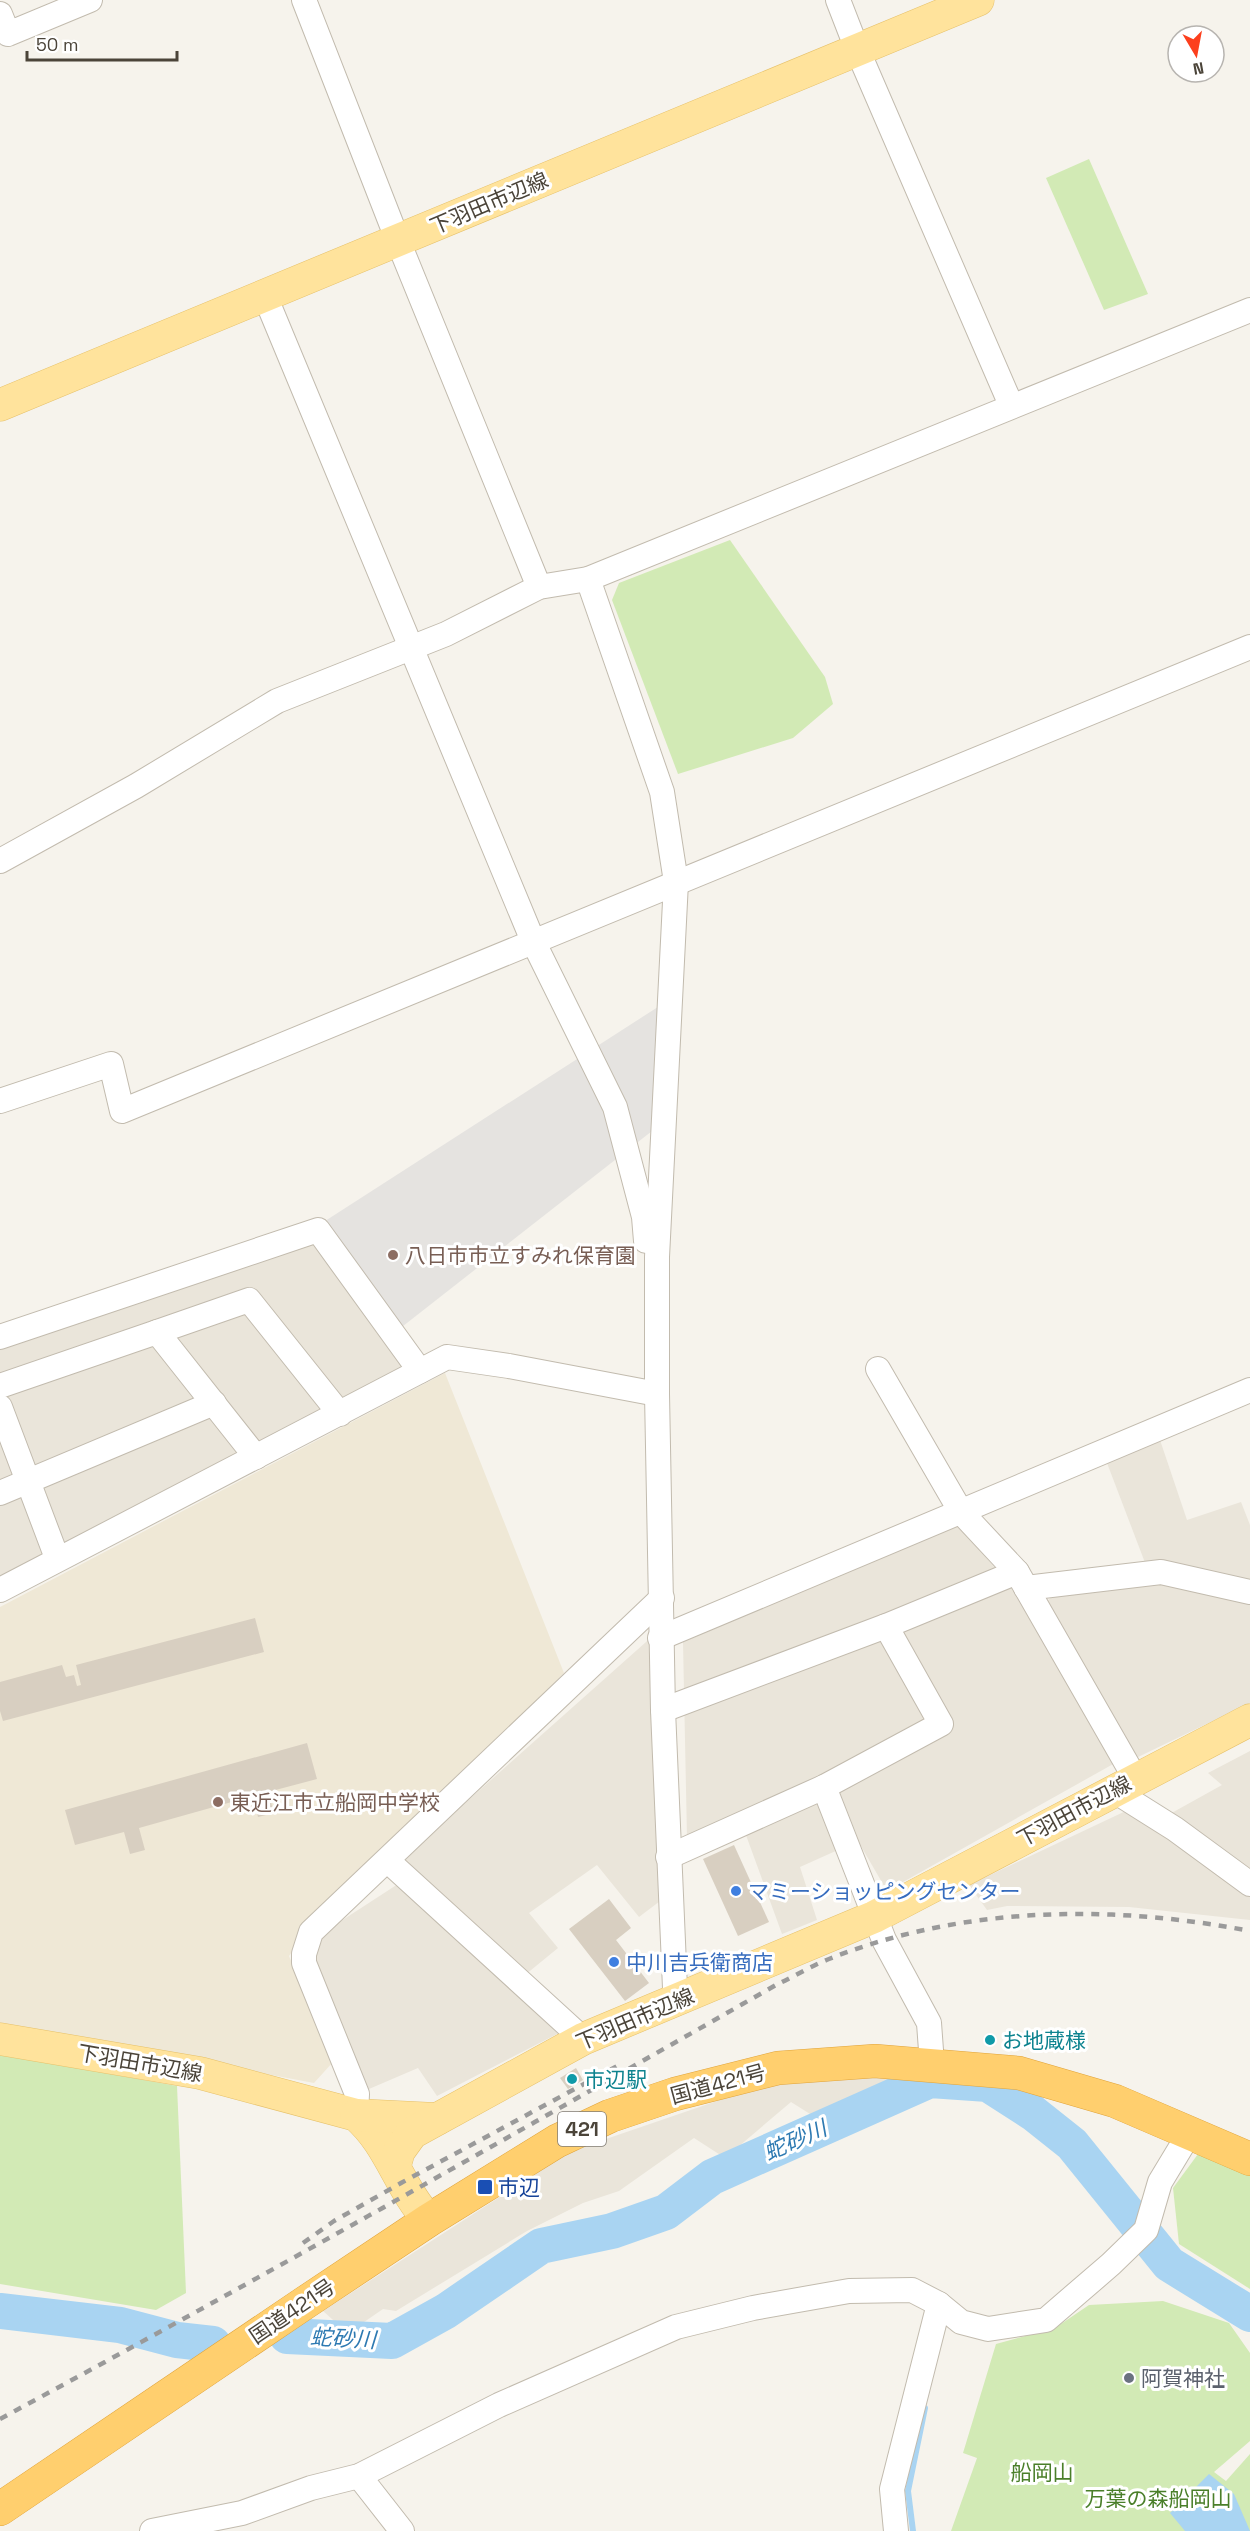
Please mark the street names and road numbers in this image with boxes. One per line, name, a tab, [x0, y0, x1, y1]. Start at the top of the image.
street label: 下羽田市辺線	[426, 166, 552, 240]
street label: 下羽田市辺線	[1012, 1770, 1136, 1852]
street label: 下羽田市辺線	[572, 1982, 698, 2056]
street label: 下羽田市辺線	[76, 2039, 204, 2087]
street label: 国道421号	[667, 2058, 769, 2110]
road number: 421	[558, 2112, 606, 2146]
street label: 国道421号	[244, 2273, 340, 2349]

